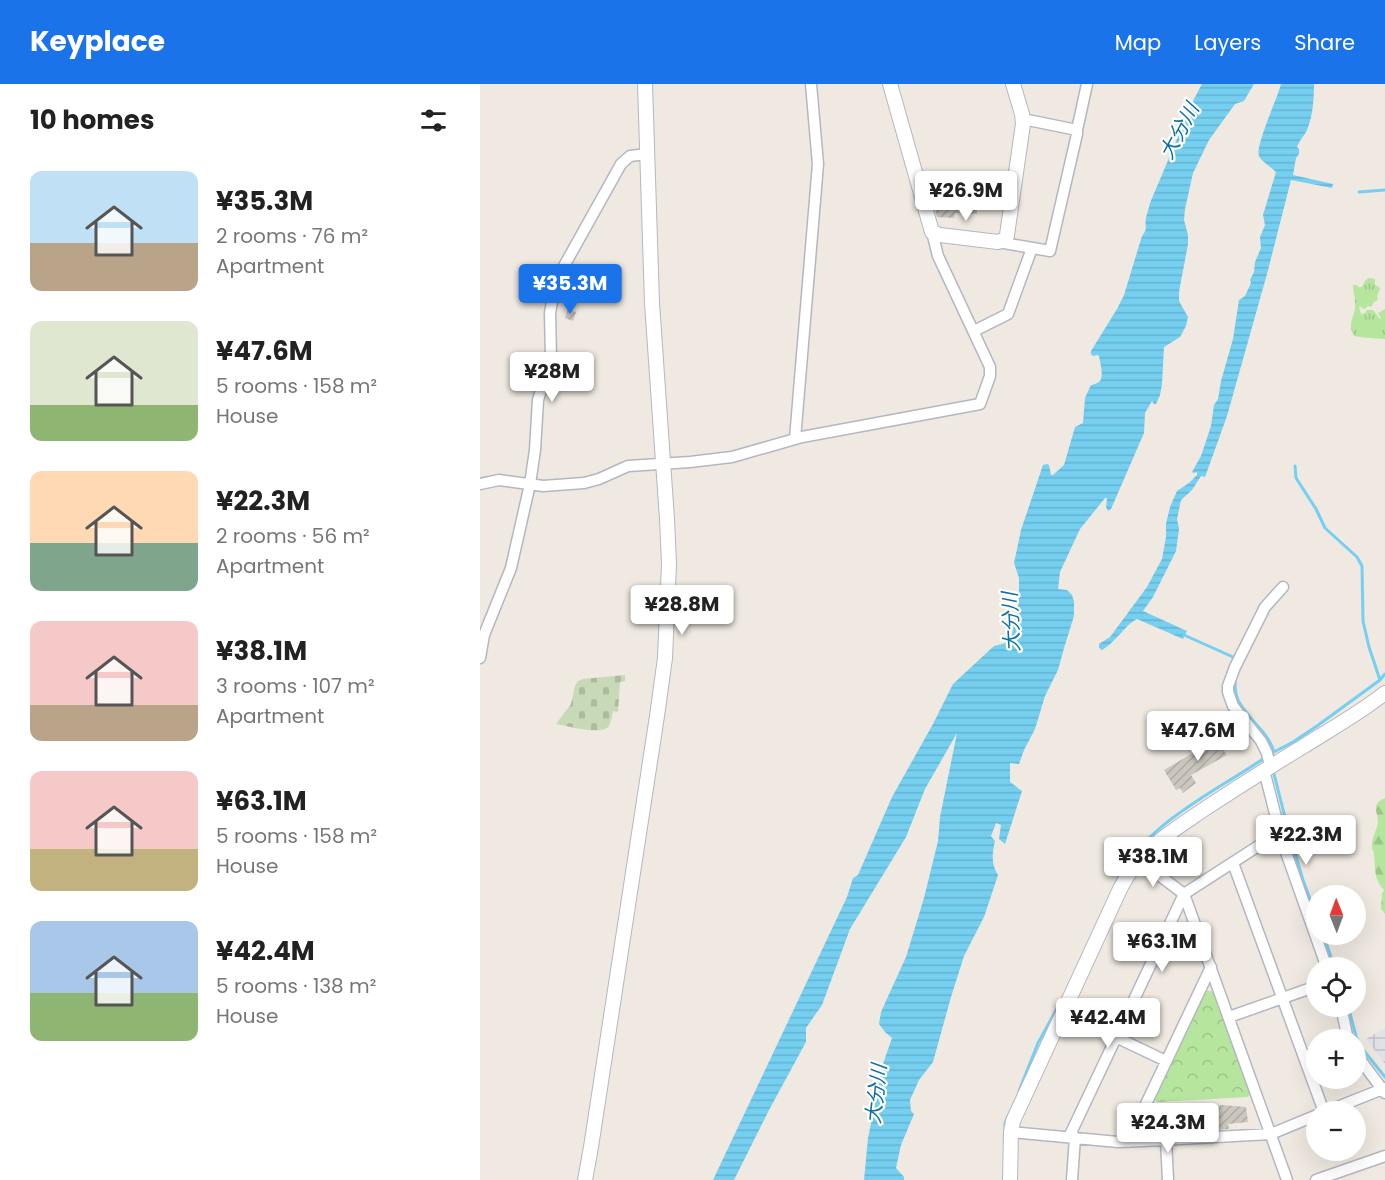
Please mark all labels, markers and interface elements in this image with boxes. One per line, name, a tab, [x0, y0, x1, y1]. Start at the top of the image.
text: Keyplace	[30, 22, 165, 61]
text: Map	[1115, 28, 1161, 57]
text: Layers	[1194, 28, 1261, 57]
text: Share	[1294, 28, 1355, 57]
water label: 大分川	[1153, 96, 1206, 164]
text: 10 homes	[30, 102, 154, 138]
icon: filters	[417, 104, 450, 137]
pin: ¥26.9M	[917, 171, 1015, 222]
text: ¥26.9M	[929, 176, 1003, 204]
text: ¥35.3M	[216, 183, 313, 219]
icon: home	[78, 195, 150, 267]
text: 2 rooms · 76 m²	[216, 222, 368, 250]
text: Apartment	[216, 252, 324, 280]
pin: ¥35.3M	[521, 264, 619, 315]
text: ¥35.3M	[533, 269, 607, 297]
text: ¥47.6M	[216, 333, 313, 369]
icon: home	[78, 345, 150, 417]
pin: ¥28M	[516, 352, 588, 403]
text: ¥28M	[524, 357, 580, 385]
text: 5 rooms · 158 m²	[216, 372, 377, 400]
text: House	[216, 402, 278, 430]
text: ¥22.3M	[216, 483, 310, 519]
icon: home	[78, 495, 150, 567]
text: 2 rooms · 56 m²	[216, 522, 370, 550]
text: Apartment	[216, 552, 324, 580]
pin: ¥28.8M	[633, 585, 731, 636]
water label: 大分川	[995, 589, 1027, 653]
text: ¥28.8M	[645, 590, 719, 618]
text: ¥38.1M	[216, 633, 307, 669]
icon: home	[78, 645, 150, 717]
text: 3 rooms · 107 m²	[216, 672, 375, 700]
text: Apartment	[216, 702, 324, 730]
pin: ¥47.6M	[1149, 711, 1247, 762]
text: ¥47.6M	[1161, 716, 1235, 744]
text: ¥63.1M	[216, 783, 307, 819]
icon: home	[78, 795, 150, 867]
pin: ¥22.3M	[1257, 815, 1355, 866]
text: ¥22.3M	[1270, 820, 1342, 848]
text: 5 rooms · 158 m²	[216, 822, 377, 850]
pin: ¥38.1M	[1104, 837, 1202, 888]
text: ¥38.1M	[1118, 842, 1188, 870]
text: House	[216, 852, 278, 880]
north arrow	[1306, 885, 1366, 945]
map controls	[1306, 885, 1366, 1161]
pin: ¥63.1M	[1113, 922, 1211, 973]
text: ¥63.1M	[1127, 927, 1197, 955]
text: ¥42.4M	[216, 933, 315, 969]
icon: home	[78, 945, 150, 1017]
button: locate	[1306, 957, 1366, 1017]
text: 5 rooms · 138 m²	[216, 972, 376, 1000]
pin: ¥42.4M	[1059, 998, 1157, 1049]
text: House	[216, 1002, 278, 1030]
text: ¥42.4M	[1070, 1003, 1146, 1031]
button: +	[1306, 1029, 1366, 1089]
water label: 大分川	[859, 1061, 893, 1125]
button: −	[1306, 1101, 1366, 1161]
pin: ¥24.3M	[1119, 1103, 1217, 1154]
text: ¥24.3M	[1131, 1108, 1205, 1136]

